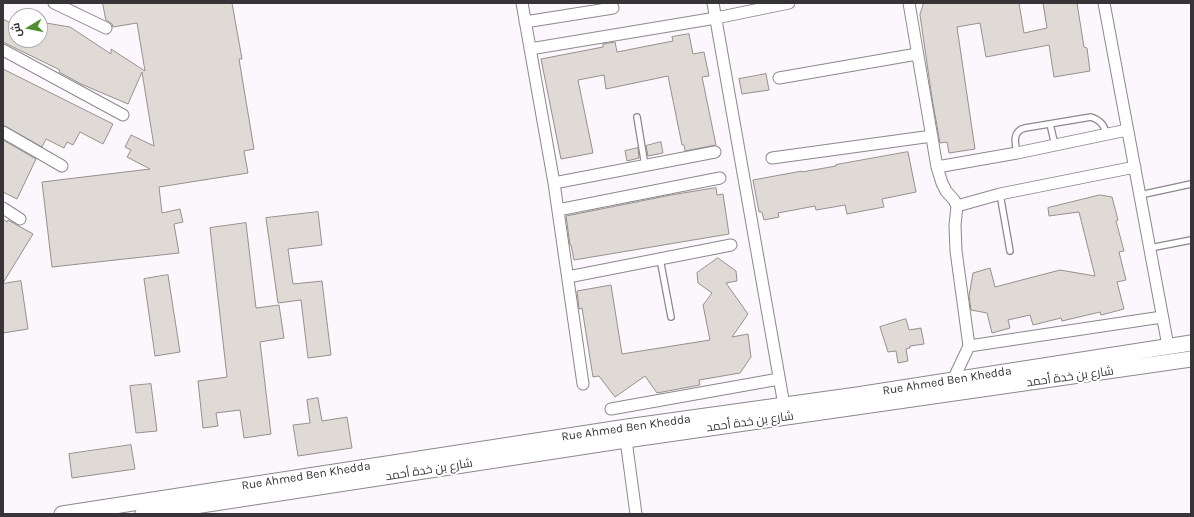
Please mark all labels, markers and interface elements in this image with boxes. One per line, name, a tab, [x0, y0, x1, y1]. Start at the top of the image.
north arrow	[8, 8, 48, 48]
text: ش	[9, 22, 24, 38]
street label: Rue Ahmed Ben Khedda	[882, 364, 1012, 398]
street label: شارع بن خدة أحمد	[1025, 364, 1115, 390]
street label: شارع بن خدة أحمد	[705, 409, 795, 435]
street label: Rue Ahmed Ben Khedda	[560, 412, 692, 444]
street label: شارع بن خدة أحمد	[384, 456, 474, 484]
street label: Rue Ahmed Ben Khedda	[241, 459, 371, 493]

